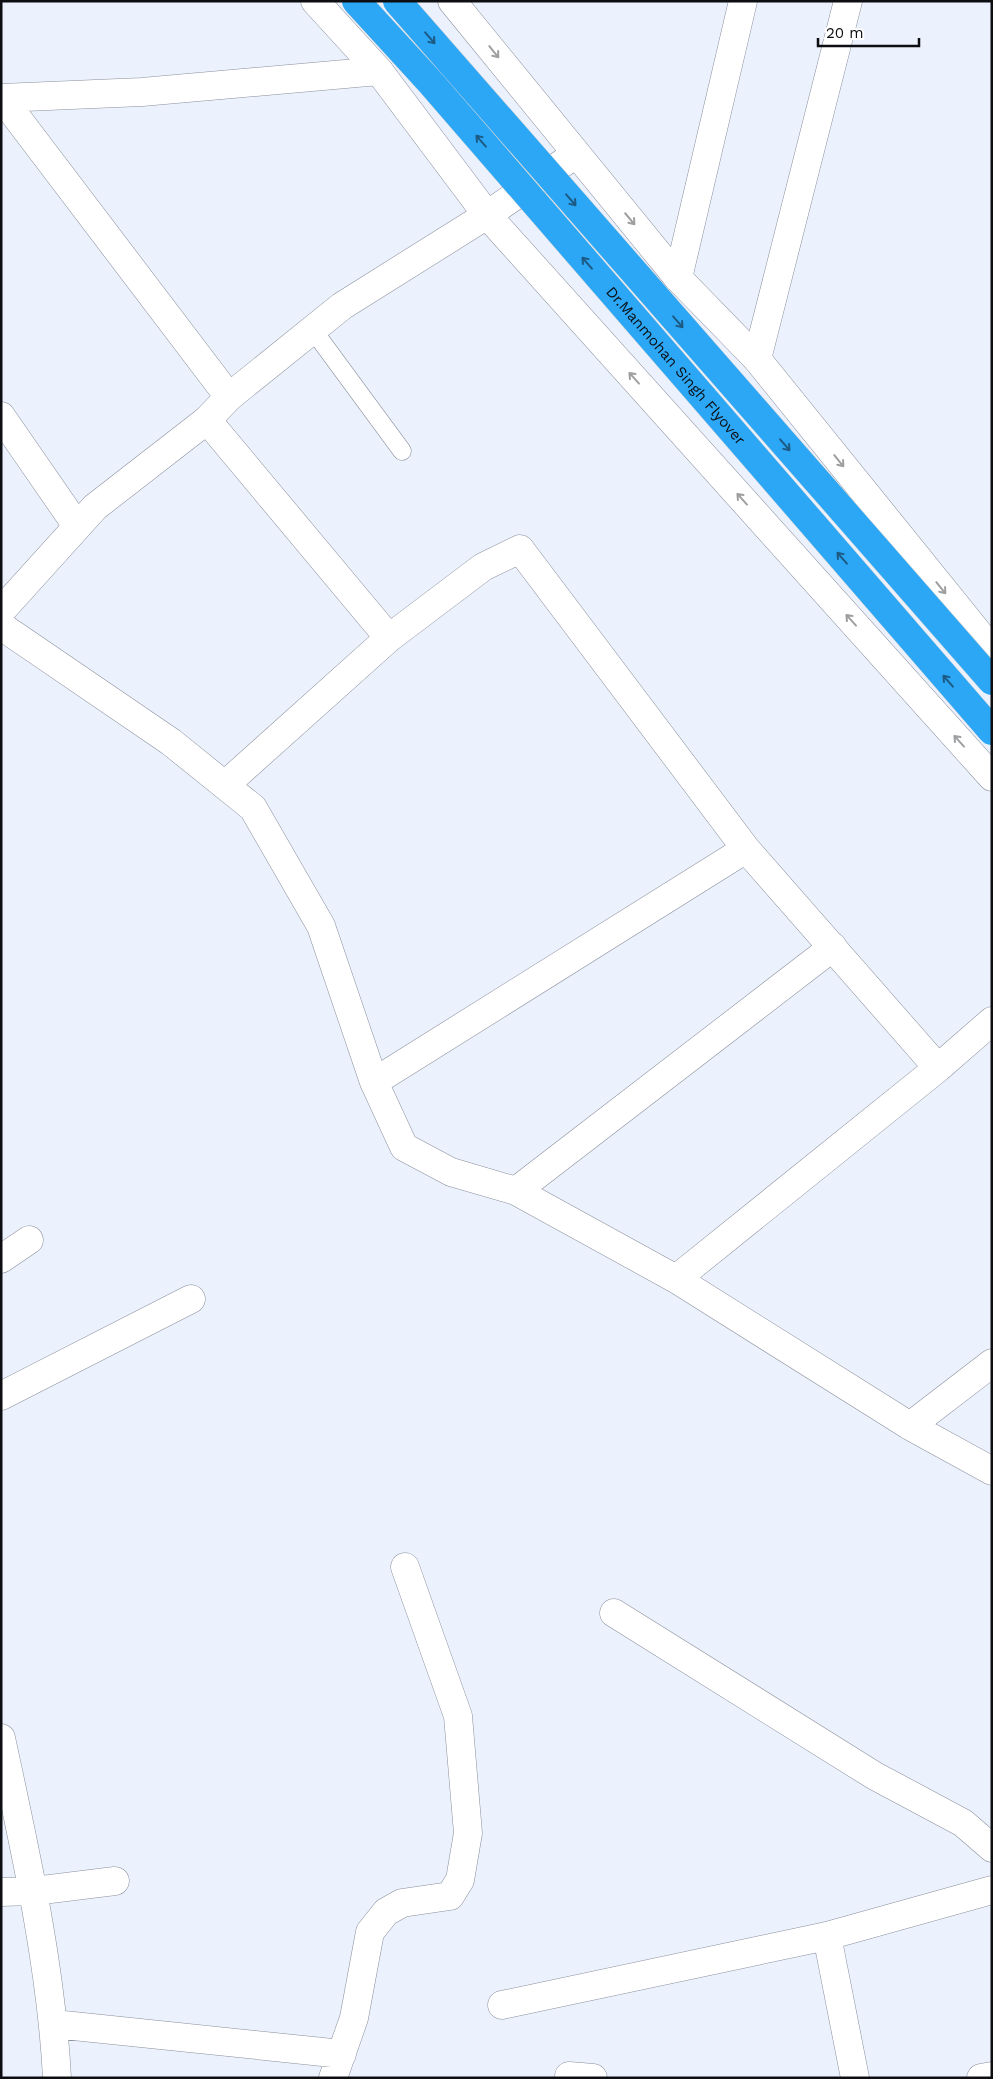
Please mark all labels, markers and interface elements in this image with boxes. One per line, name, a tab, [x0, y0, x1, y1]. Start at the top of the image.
scale bar	[818, 15, 919, 47]
text: 20 m	[826, 24, 864, 42]
one-way arrow	[424, 31, 435, 44]
one-way arrow	[489, 46, 500, 59]
one-way arrow	[475, 134, 486, 147]
one-way arrow	[565, 193, 577, 206]
one-way arrow	[624, 213, 636, 226]
one-way arrow	[581, 257, 593, 270]
street label: Dr.Manmohan Singh Flyover	[602, 283, 749, 449]
one-way arrow	[672, 316, 684, 329]
one-way arrow	[628, 372, 640, 385]
one-way arrow	[779, 438, 791, 451]
one-way arrow	[834, 454, 845, 467]
one-way arrow	[737, 492, 748, 505]
one-way arrow	[836, 552, 848, 565]
one-way arrow	[936, 581, 947, 594]
one-way arrow	[846, 614, 857, 627]
one-way arrow	[943, 675, 954, 688]
one-way arrow	[953, 735, 965, 748]

